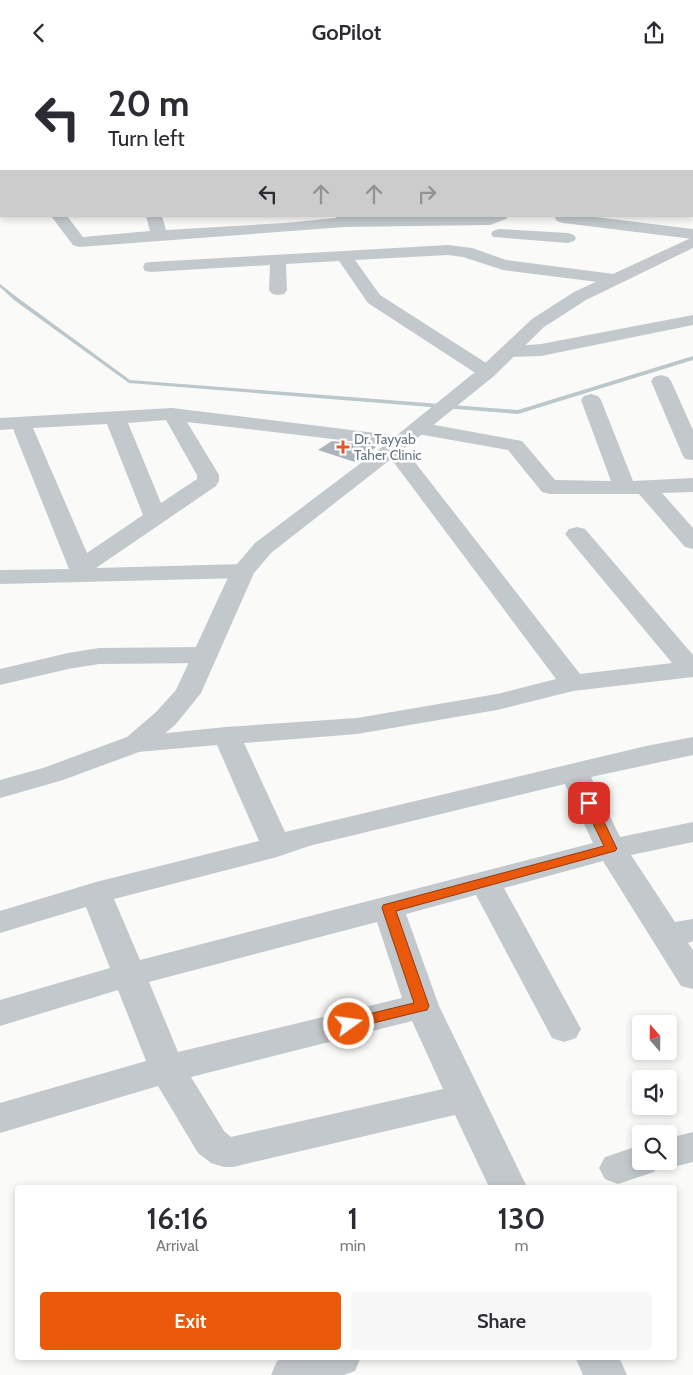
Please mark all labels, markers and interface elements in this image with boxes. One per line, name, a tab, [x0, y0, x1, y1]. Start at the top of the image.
icon: back	[25, 19, 53, 47]
text: GoPilot	[312, 19, 381, 46]
icon: share	[640, 19, 668, 47]
text: 20 m	[108, 82, 190, 125]
icon: left	[25, 85, 90, 150]
text: Turn left	[108, 125, 185, 152]
icon: left	[254, 180, 282, 208]
icon: ahead	[307, 180, 335, 208]
icon: ahead	[360, 180, 388, 208]
icon: right	[413, 180, 441, 208]
place label: Dr. Tayyab Taher Clinic	[354, 430, 422, 464]
marker: Dr. Tayyab Taher Clinic	[336, 440, 350, 454]
pin	[568, 782, 610, 824]
icon: arrive	[575, 789, 603, 817]
position arrow	[322, 997, 374, 1049]
north arrow	[632, 1015, 678, 1060]
map controls	[632, 1015, 677, 1170]
button: sound	[632, 1070, 677, 1115]
button: search	[632, 1125, 677, 1170]
text: 16:16	[147, 1200, 208, 1237]
text: 1	[348, 1200, 358, 1237]
text: 130	[498, 1200, 545, 1237]
text: Arrival	[156, 1236, 199, 1255]
text: min	[340, 1236, 366, 1255]
text: m	[514, 1236, 529, 1255]
button: Exit	[40, 1292, 341, 1350]
button: Share	[351, 1292, 652, 1350]

